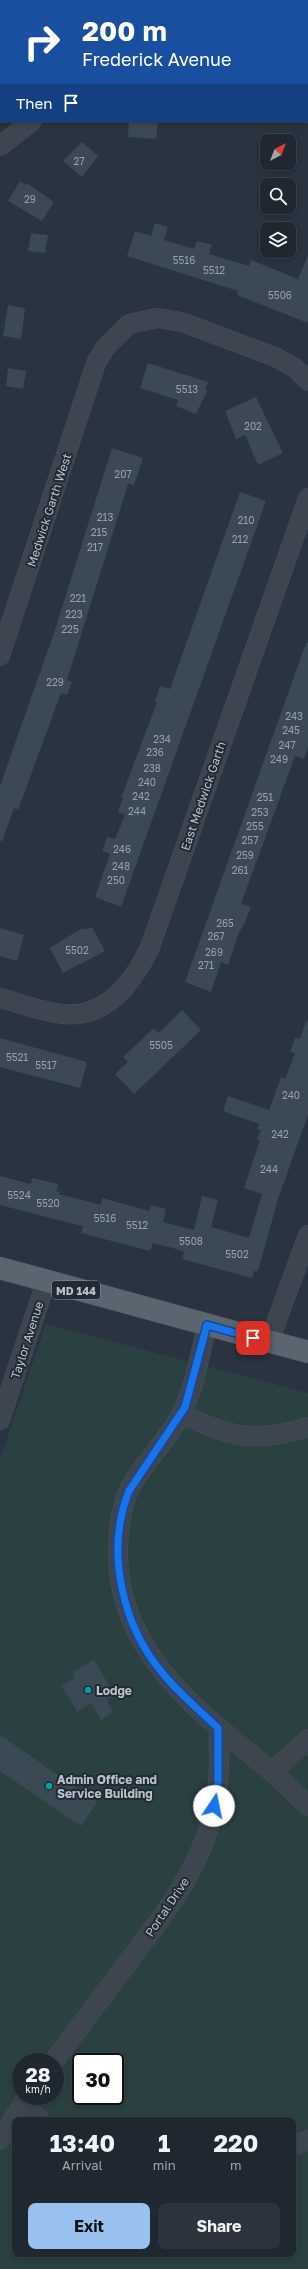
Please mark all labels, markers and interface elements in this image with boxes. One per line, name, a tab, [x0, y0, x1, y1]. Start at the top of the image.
text: 200 m	[82, 14, 167, 47]
icon: right	[16, 16, 68, 68]
text: Frederick Avenue	[82, 48, 231, 70]
icon: arrive	[60, 92, 82, 114]
text: Then	[16, 94, 52, 112]
north arrow	[260, 134, 296, 170]
map controls	[260, 134, 296, 258]
house number: 27	[73, 155, 85, 167]
button: search	[260, 178, 296, 214]
house number: 29	[24, 193, 36, 205]
button: layers	[260, 222, 296, 258]
house number: 5516	[173, 254, 195, 266]
house number: 5512	[203, 264, 225, 276]
house number: 5506	[268, 289, 292, 301]
house number: 5513	[176, 383, 198, 395]
house number: 202	[244, 420, 262, 432]
street label: Medwick Garth West	[24, 451, 74, 569]
house number: 207	[114, 468, 132, 480]
house number: 213	[97, 511, 113, 523]
house number: 210	[238, 514, 254, 526]
house number: 215	[91, 526, 107, 538]
house number: 212	[232, 533, 248, 545]
house number: 217	[87, 541, 103, 553]
house number: 221	[70, 592, 86, 604]
house number: 223	[65, 608, 83, 620]
house number: 225	[61, 623, 79, 635]
house number: 229	[46, 676, 64, 688]
house number: 243	[285, 710, 303, 722]
house number: 245	[282, 724, 300, 736]
house number: 234	[153, 733, 171, 745]
street label: East Medwick Garth	[177, 739, 229, 853]
house number: 247	[278, 739, 296, 751]
house number: 236	[146, 746, 164, 758]
house number: 249	[270, 753, 288, 765]
house number: 238	[143, 762, 161, 774]
house number: 240	[138, 776, 156, 788]
house number: 242	[132, 790, 150, 802]
house number: 251	[257, 791, 273, 803]
house number: 244	[128, 805, 146, 817]
house number: 253	[251, 806, 269, 818]
house number: 255	[246, 820, 264, 832]
house number: 257	[242, 834, 258, 846]
house number: 246	[113, 843, 131, 855]
house number: 259	[236, 849, 254, 861]
house number: 248	[112, 860, 130, 872]
house number: 261	[232, 864, 248, 876]
house number: 250	[107, 874, 125, 886]
house number: 265	[216, 917, 234, 929]
house number: 267	[207, 930, 225, 942]
house number: 5502	[65, 944, 89, 956]
house number: 269	[205, 946, 223, 958]
house number: 271	[198, 959, 214, 971]
house number: 5505	[149, 1039, 173, 1051]
house number: 5521	[6, 1051, 28, 1063]
house number: 5517	[35, 1059, 57, 1071]
house number: 240	[282, 1089, 300, 1101]
house number: 242	[271, 1128, 289, 1140]
house number: 244	[260, 1163, 278, 1175]
house number: 5524	[7, 1189, 31, 1201]
house number: 5520	[36, 1197, 60, 1209]
house number: 5516	[94, 1212, 116, 1224]
house number: 5512	[126, 1219, 148, 1231]
house number: 5508	[179, 1235, 203, 1247]
house number: 5502	[225, 1248, 249, 1260]
road number: MD 144	[52, 1281, 100, 1299]
street label: Taylor Avenue	[7, 1299, 47, 1381]
pin	[236, 1321, 270, 1355]
icon: arrive	[242, 1327, 264, 1349]
place label: Lodge	[96, 1683, 132, 1698]
marker: Lodge	[83, 1685, 93, 1695]
place label: Admin Office and Service Building	[57, 1772, 157, 1801]
marker: Admin Office and Service Building	[44, 1781, 54, 1791]
position arrow	[193, 1785, 235, 1827]
street label: Portal Drive	[142, 1875, 192, 1939]
speed limit sign: 30	[72, 2053, 124, 2105]
text: 28	[25, 2062, 50, 2086]
text: km/h	[25, 2083, 51, 2095]
text: 13:40	[50, 2128, 115, 2157]
text: 1	[158, 2128, 170, 2157]
text: 220	[213, 2128, 258, 2157]
text: Arrival	[62, 2157, 103, 2173]
text: min	[153, 2157, 176, 2173]
text: m	[230, 2157, 242, 2173]
button: Exit	[28, 2203, 150, 2249]
button: Share	[158, 2203, 280, 2249]

